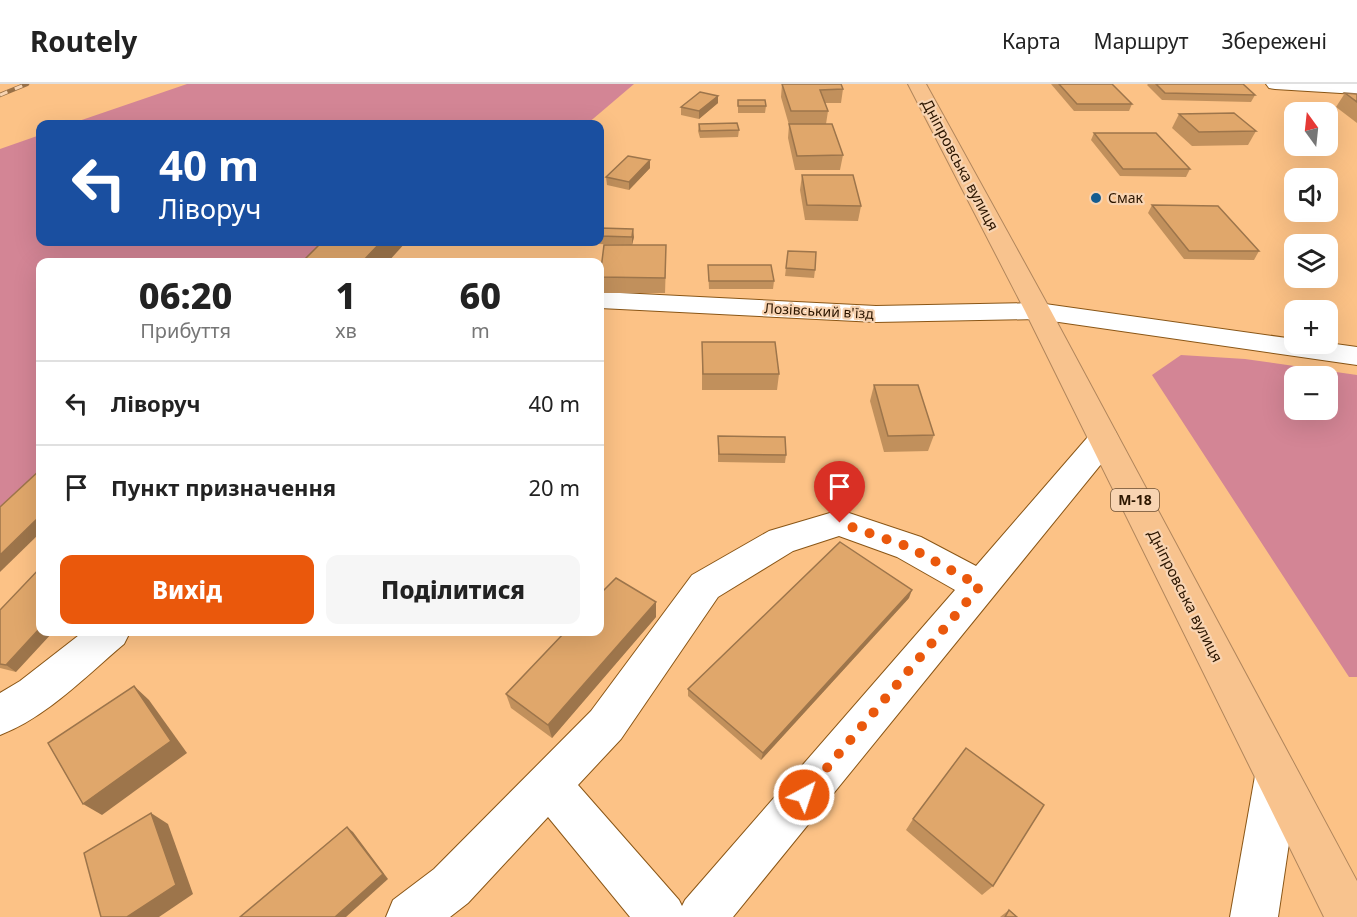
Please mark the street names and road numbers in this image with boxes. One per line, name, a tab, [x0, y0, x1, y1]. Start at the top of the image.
street label: Дніпровська вулиця	[918, 95, 1004, 234]
street label: Лозівський в'їзд	[764, 298, 875, 323]
road number: М-18	[1111, 489, 1159, 511]
street label: Дніпровська вулиця	[1144, 526, 1228, 665]

